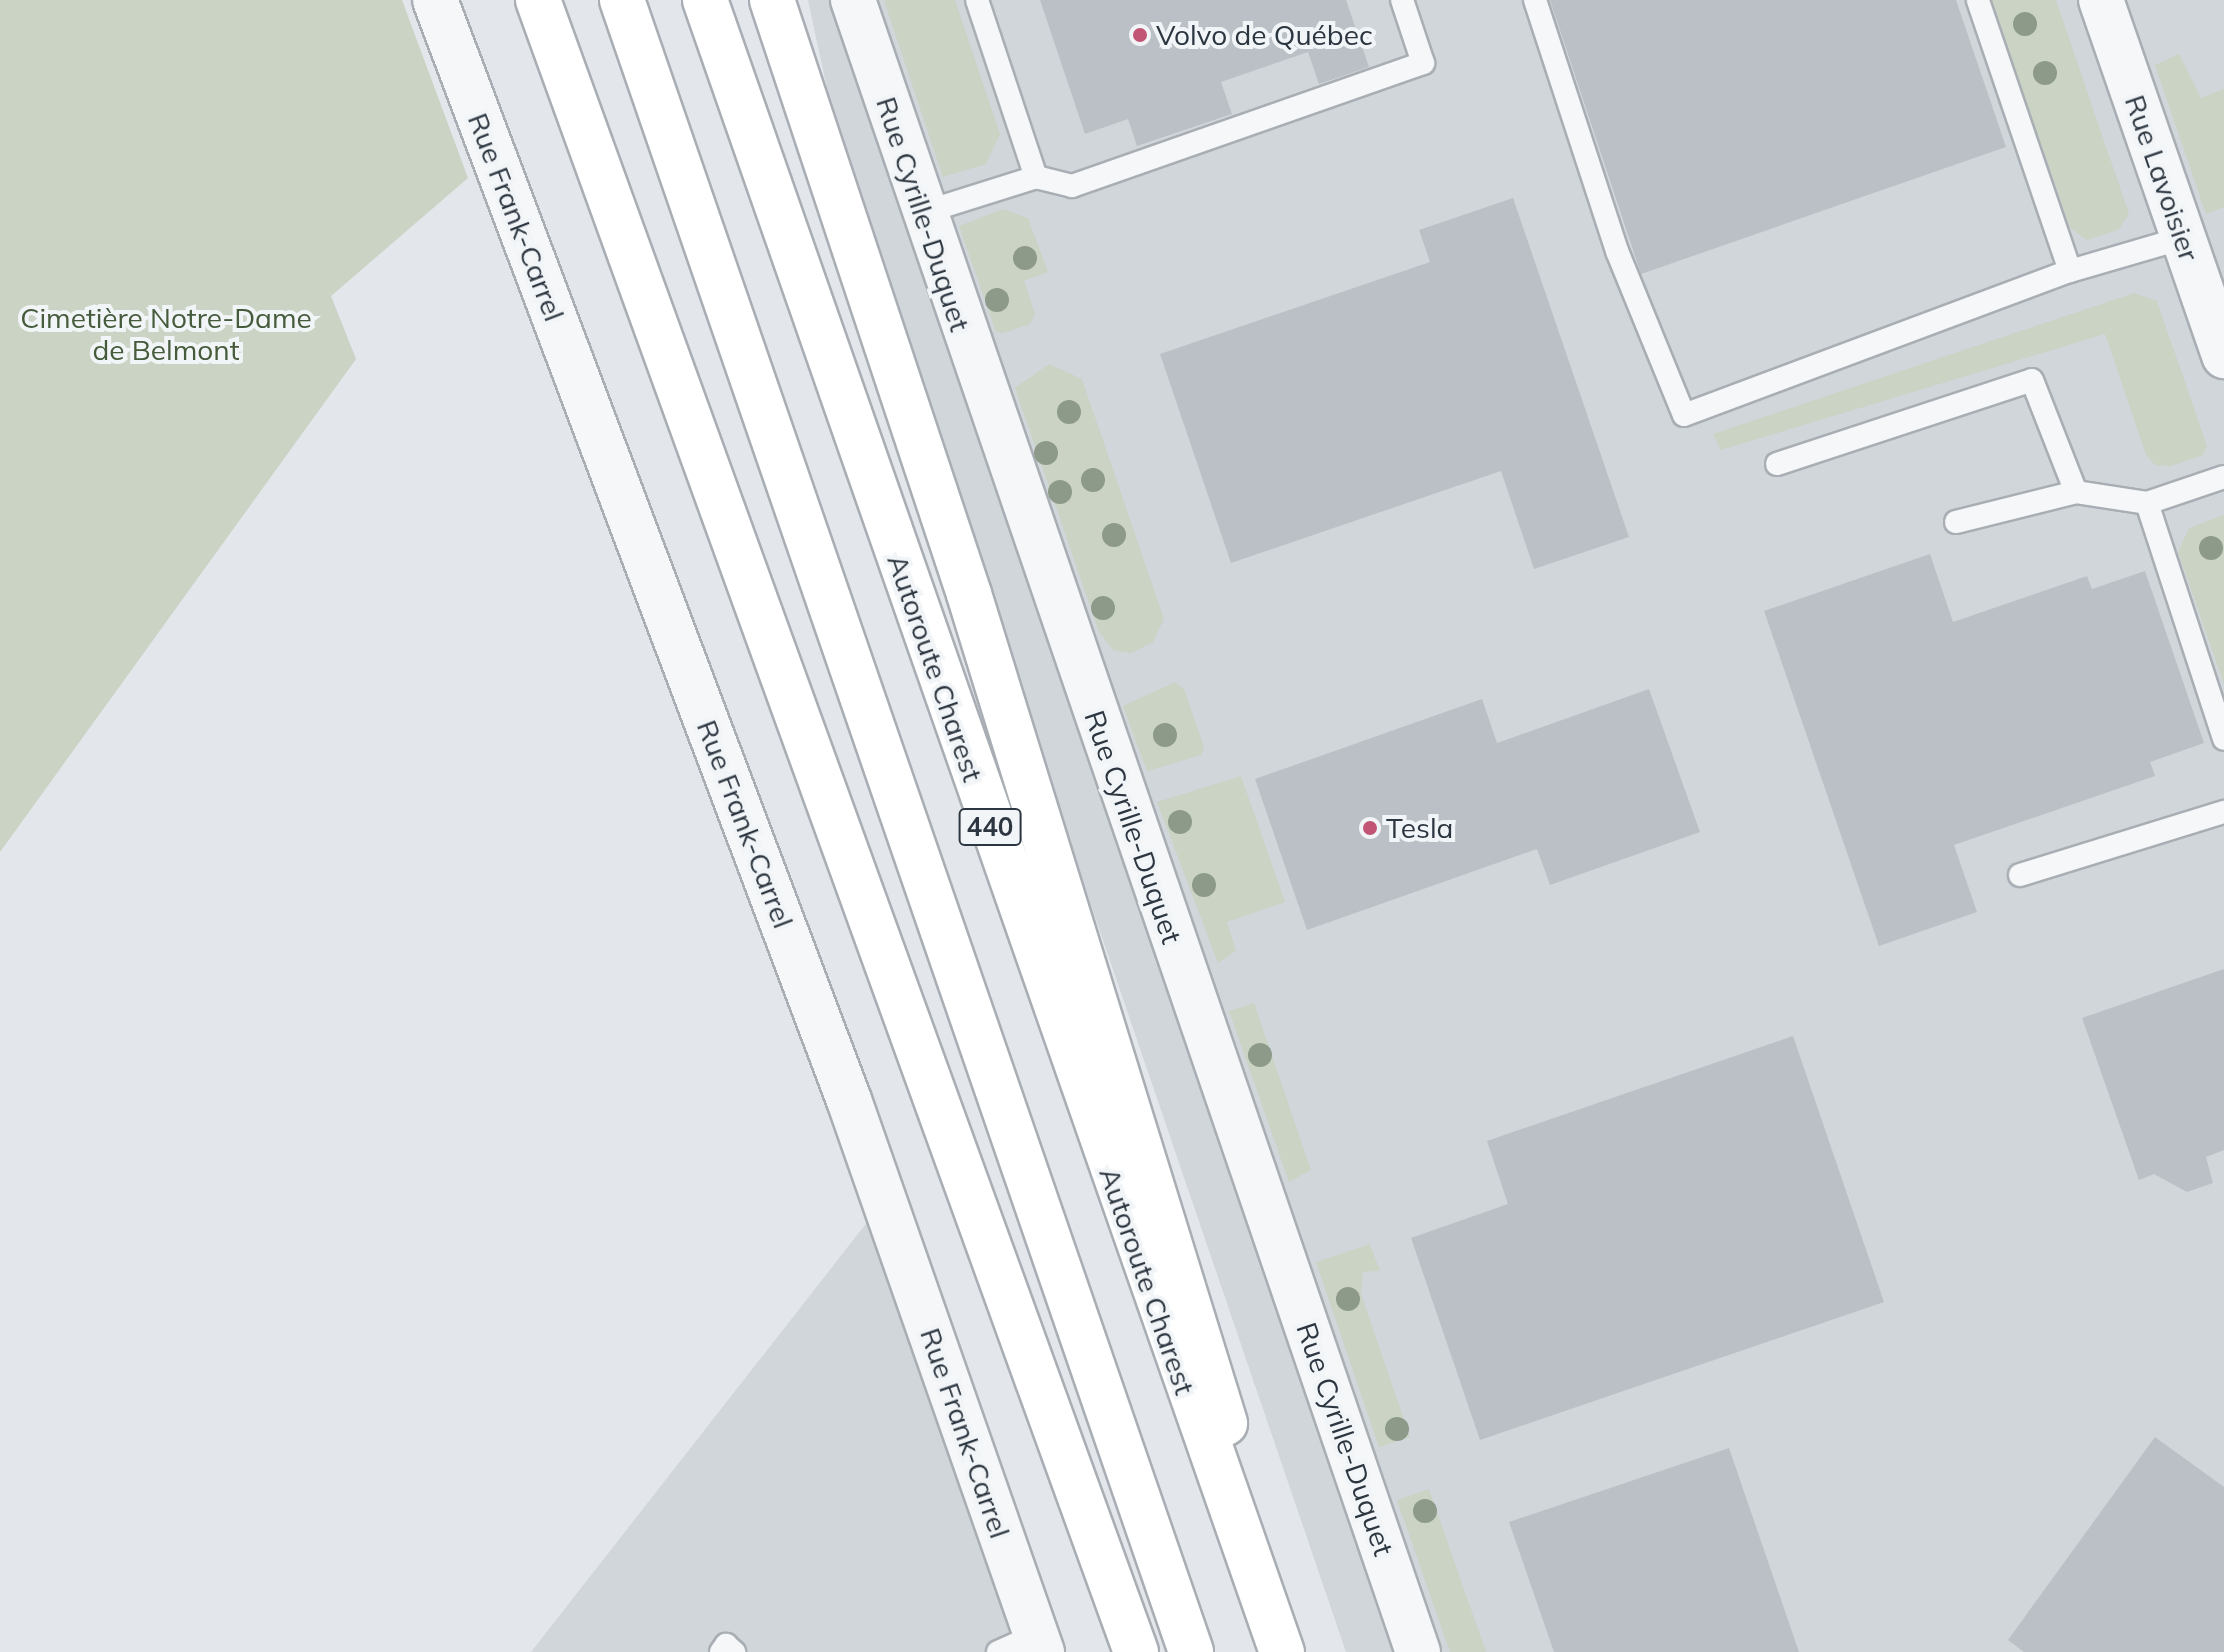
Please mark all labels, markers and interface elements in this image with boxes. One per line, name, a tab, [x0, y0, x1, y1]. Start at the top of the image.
place label: Volvo de Québec	[1156, 18, 1373, 52]
marker: Volvo de Québec	[1131, 26, 1149, 44]
street label: Rue Lavoisier	[2118, 91, 2206, 265]
street label: Rue Cyrille-Duquet	[869, 93, 977, 335]
street label: Rue Frank-Carrel	[461, 108, 571, 326]
park label: Cimetière Notre-Dame de Belmont	[20, 301, 312, 367]
street label: Autoroute Charest	[880, 550, 990, 786]
street label: Rue Cyrille-Duquet	[1077, 706, 1189, 948]
street label: Rue Frank-Carrel	[690, 715, 800, 933]
road number: 440	[958, 805, 1022, 849]
place label: Tesla	[1386, 811, 1453, 845]
marker: Tesla	[1361, 819, 1379, 837]
street label: Autoroute Charest	[1092, 1163, 1202, 1399]
street label: Rue Cyrille-Duquet	[1289, 1318, 1401, 1560]
street label: Rue Frank-Carrel	[913, 1324, 1017, 1542]

